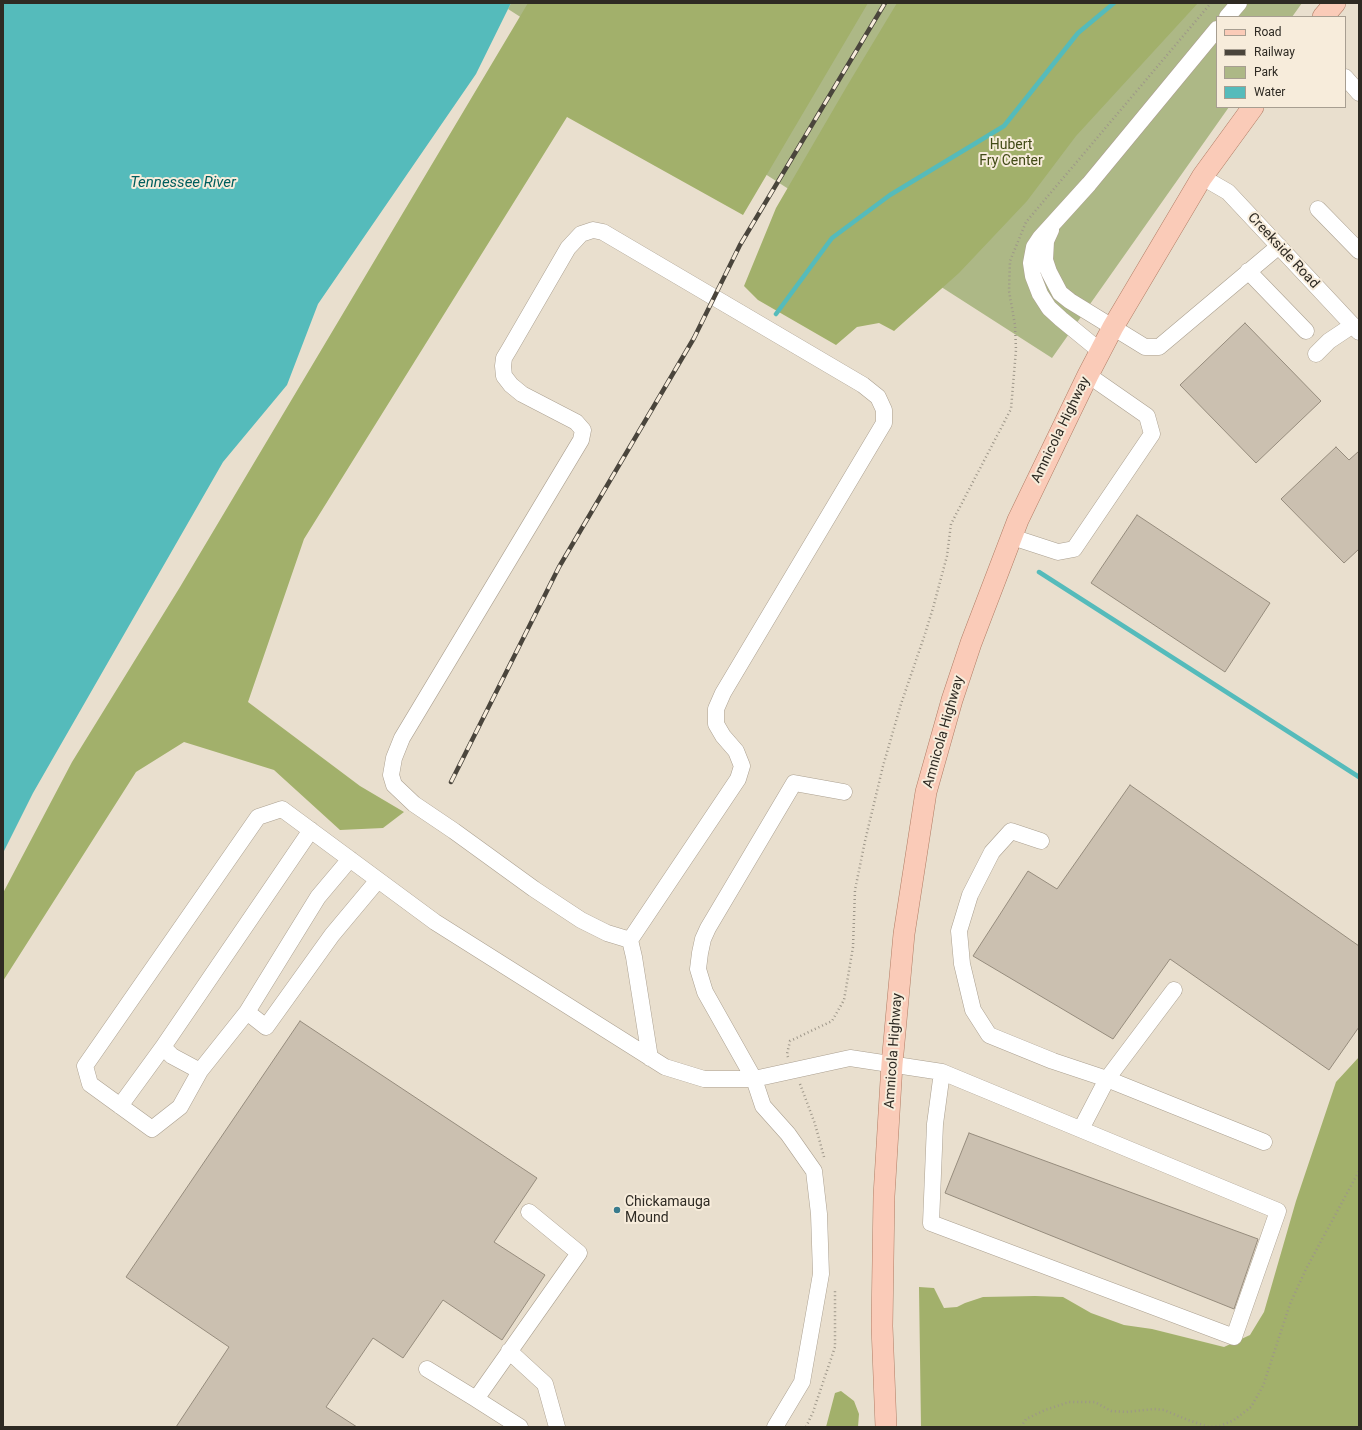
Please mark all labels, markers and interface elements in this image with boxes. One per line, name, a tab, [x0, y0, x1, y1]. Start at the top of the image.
legend	[1216, 16, 1346, 108]
text: Road	[1254, 25, 1282, 39]
text: Railway	[1254, 45, 1295, 59]
text: Park	[1254, 65, 1278, 79]
text: Water	[1254, 85, 1285, 99]
park label: Hubert Fry Center	[979, 137, 1043, 170]
water label: Tennessee River	[130, 174, 236, 192]
street label: Creekside Road	[1244, 210, 1322, 292]
street label: Amnicola Highway	[1028, 374, 1094, 486]
street label: Amnicola Highway	[920, 674, 968, 790]
street label: Amnicola Highway	[882, 993, 906, 1109]
place label: Chickamauga Mound	[625, 1194, 710, 1226]
marker: Chickamauga Mound	[612, 1205, 622, 1215]

